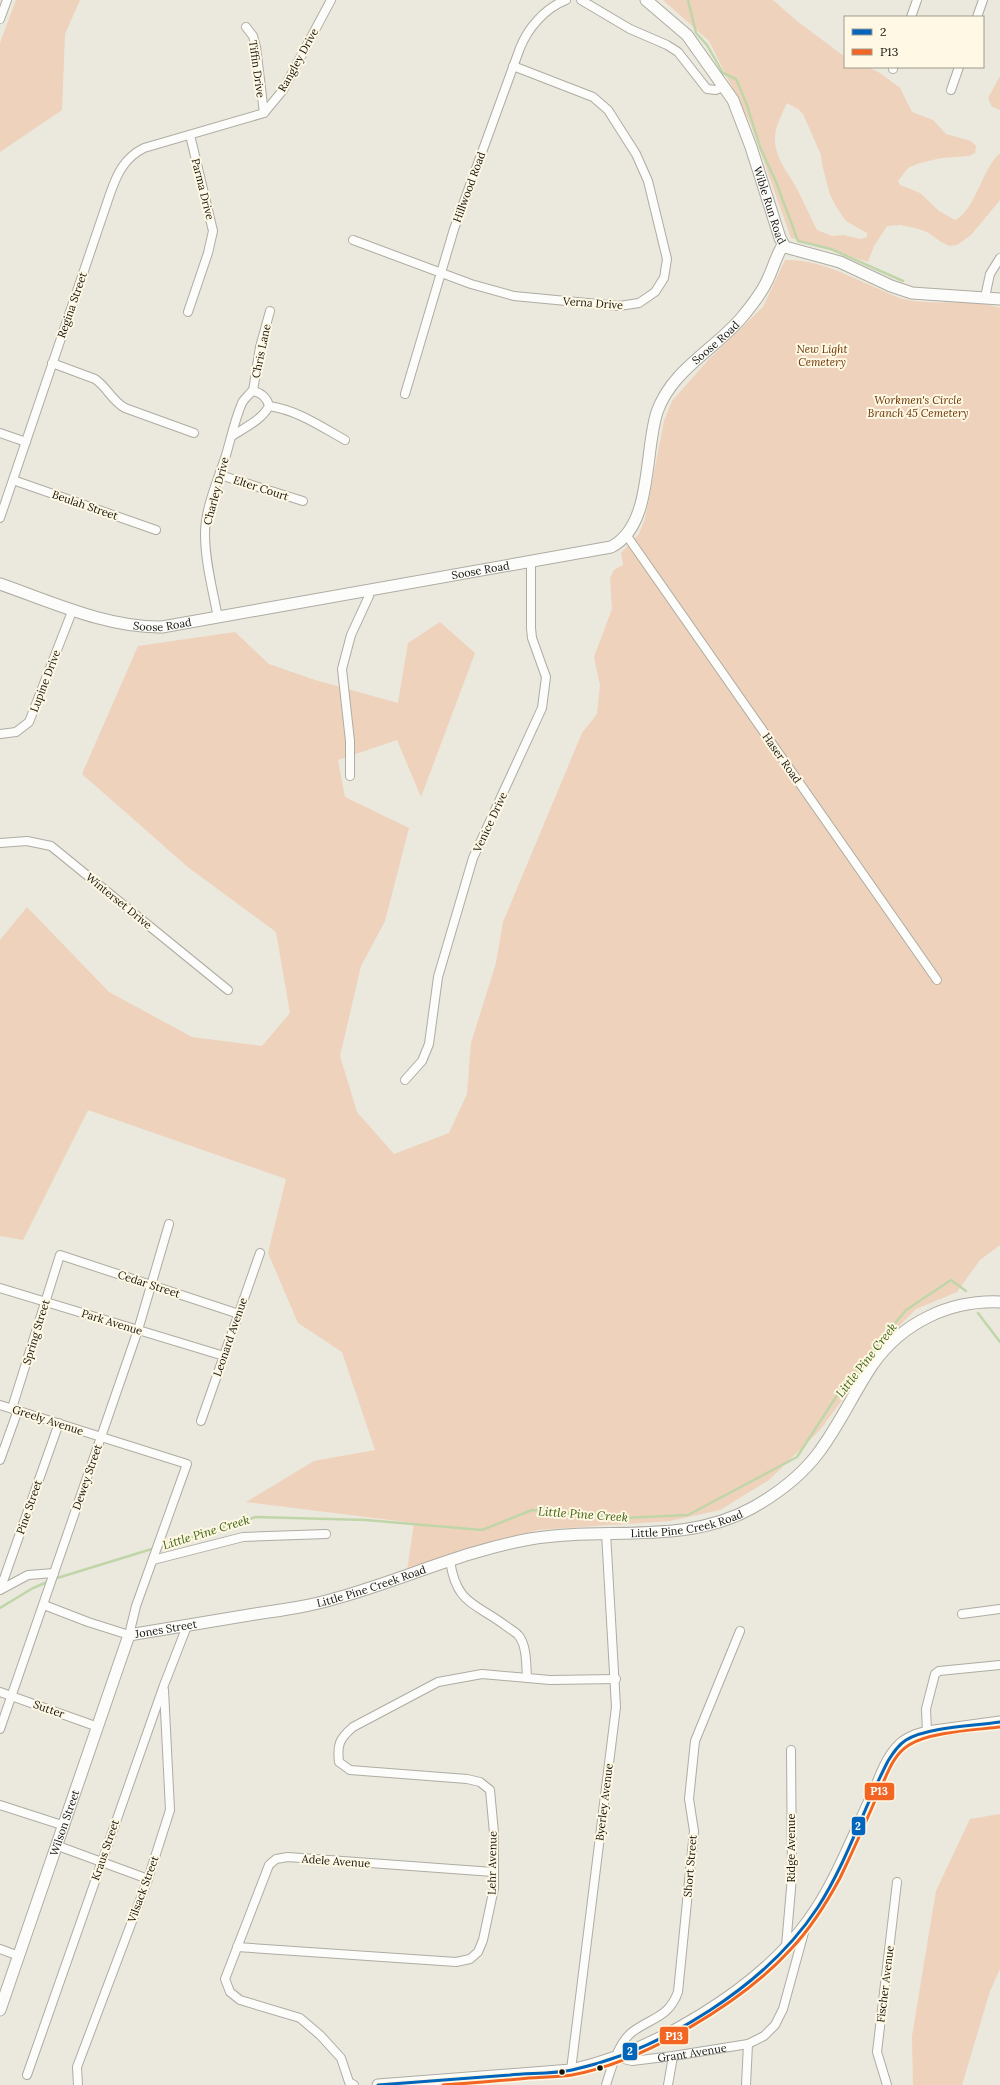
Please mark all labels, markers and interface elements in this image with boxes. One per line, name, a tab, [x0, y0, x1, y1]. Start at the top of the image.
legend	[844, 16, 984, 68]
text: 2	[880, 24, 886, 39]
street label: Rangley Drive	[275, 26, 321, 94]
street label: Tiffin Drive	[246, 39, 268, 99]
text: P13	[880, 44, 899, 59]
street label: Hillwood Road	[450, 149, 488, 224]
street label: Parma Drive	[189, 157, 217, 221]
street label: Wible Run Road	[751, 165, 789, 247]
street label: Regina Street	[54, 270, 90, 340]
street label: Verna Drive	[561, 294, 624, 312]
street label: Soose Road	[689, 318, 742, 367]
street label: Chris Lane	[248, 323, 274, 379]
park label: New Light Cemetery	[797, 342, 847, 369]
park label: Workmen's Circle Branch 45 Cemetery	[868, 393, 969, 420]
street label: Charley Drive	[200, 455, 232, 527]
street label: Elter Court	[231, 472, 291, 504]
street label: Beulah Street	[50, 487, 120, 523]
street label: Soose Road	[450, 558, 511, 582]
street label: Soose Road	[132, 615, 193, 634]
street label: Lupine Drive	[27, 648, 63, 714]
street label: Haser Road	[760, 730, 805, 786]
street label: Venice Drive	[470, 790, 510, 855]
street label: Winterset Drive	[83, 870, 155, 932]
street label: Cedar Street	[116, 1267, 183, 1301]
street label: Leonard Avenue	[210, 1296, 250, 1378]
street label: Spring Street	[19, 1297, 53, 1366]
street label: Park Avenue	[80, 1306, 144, 1338]
water label: Little Pine Creek	[832, 1320, 900, 1400]
street label: Greely Avenue	[11, 1402, 85, 1438]
street label: Dewey Street	[69, 1442, 105, 1512]
street label: Pine Street	[13, 1477, 45, 1536]
water label: Little Pine Creek	[537, 1503, 629, 1525]
street label: Little Pine Creek Road	[631, 1507, 745, 1540]
water label: Little Pine Creek	[161, 1512, 251, 1552]
street label: Little Pine Creek Road	[315, 1562, 428, 1610]
street label: Jones Street	[133, 1617, 199, 1641]
street label: Sutter	[32, 1697, 67, 1721]
street label: Byerley Avenue	[592, 1762, 616, 1842]
line badge: P13	[864, 1782, 895, 1801]
text: P13	[870, 1784, 888, 1798]
street label: Wilson Street	[47, 1787, 83, 1858]
street label: Ridge Avenue	[784, 1814, 798, 1882]
line badge: 2	[851, 1816, 866, 1836]
street label: Kraus Street	[88, 1817, 122, 1882]
text: 2	[855, 1819, 861, 1833]
street label: Lehr Avenue	[484, 1831, 500, 1895]
street label: Short Street	[680, 1834, 700, 1898]
street label: Adele Avenue	[300, 1852, 371, 1870]
street label: Vilsack Street	[124, 1853, 162, 1925]
street label: Fischer Avenue	[873, 1945, 897, 2023]
line badge: P13	[659, 2026, 689, 2045]
text: P13	[665, 2029, 683, 2043]
street label: Grant Avenue	[657, 2041, 728, 2065]
line badge: 2	[622, 2042, 638, 2061]
text: 2	[627, 2044, 633, 2058]
unlabelled marker	[595, 2063, 605, 2073]
unlabelled marker	[557, 2067, 567, 2077]

